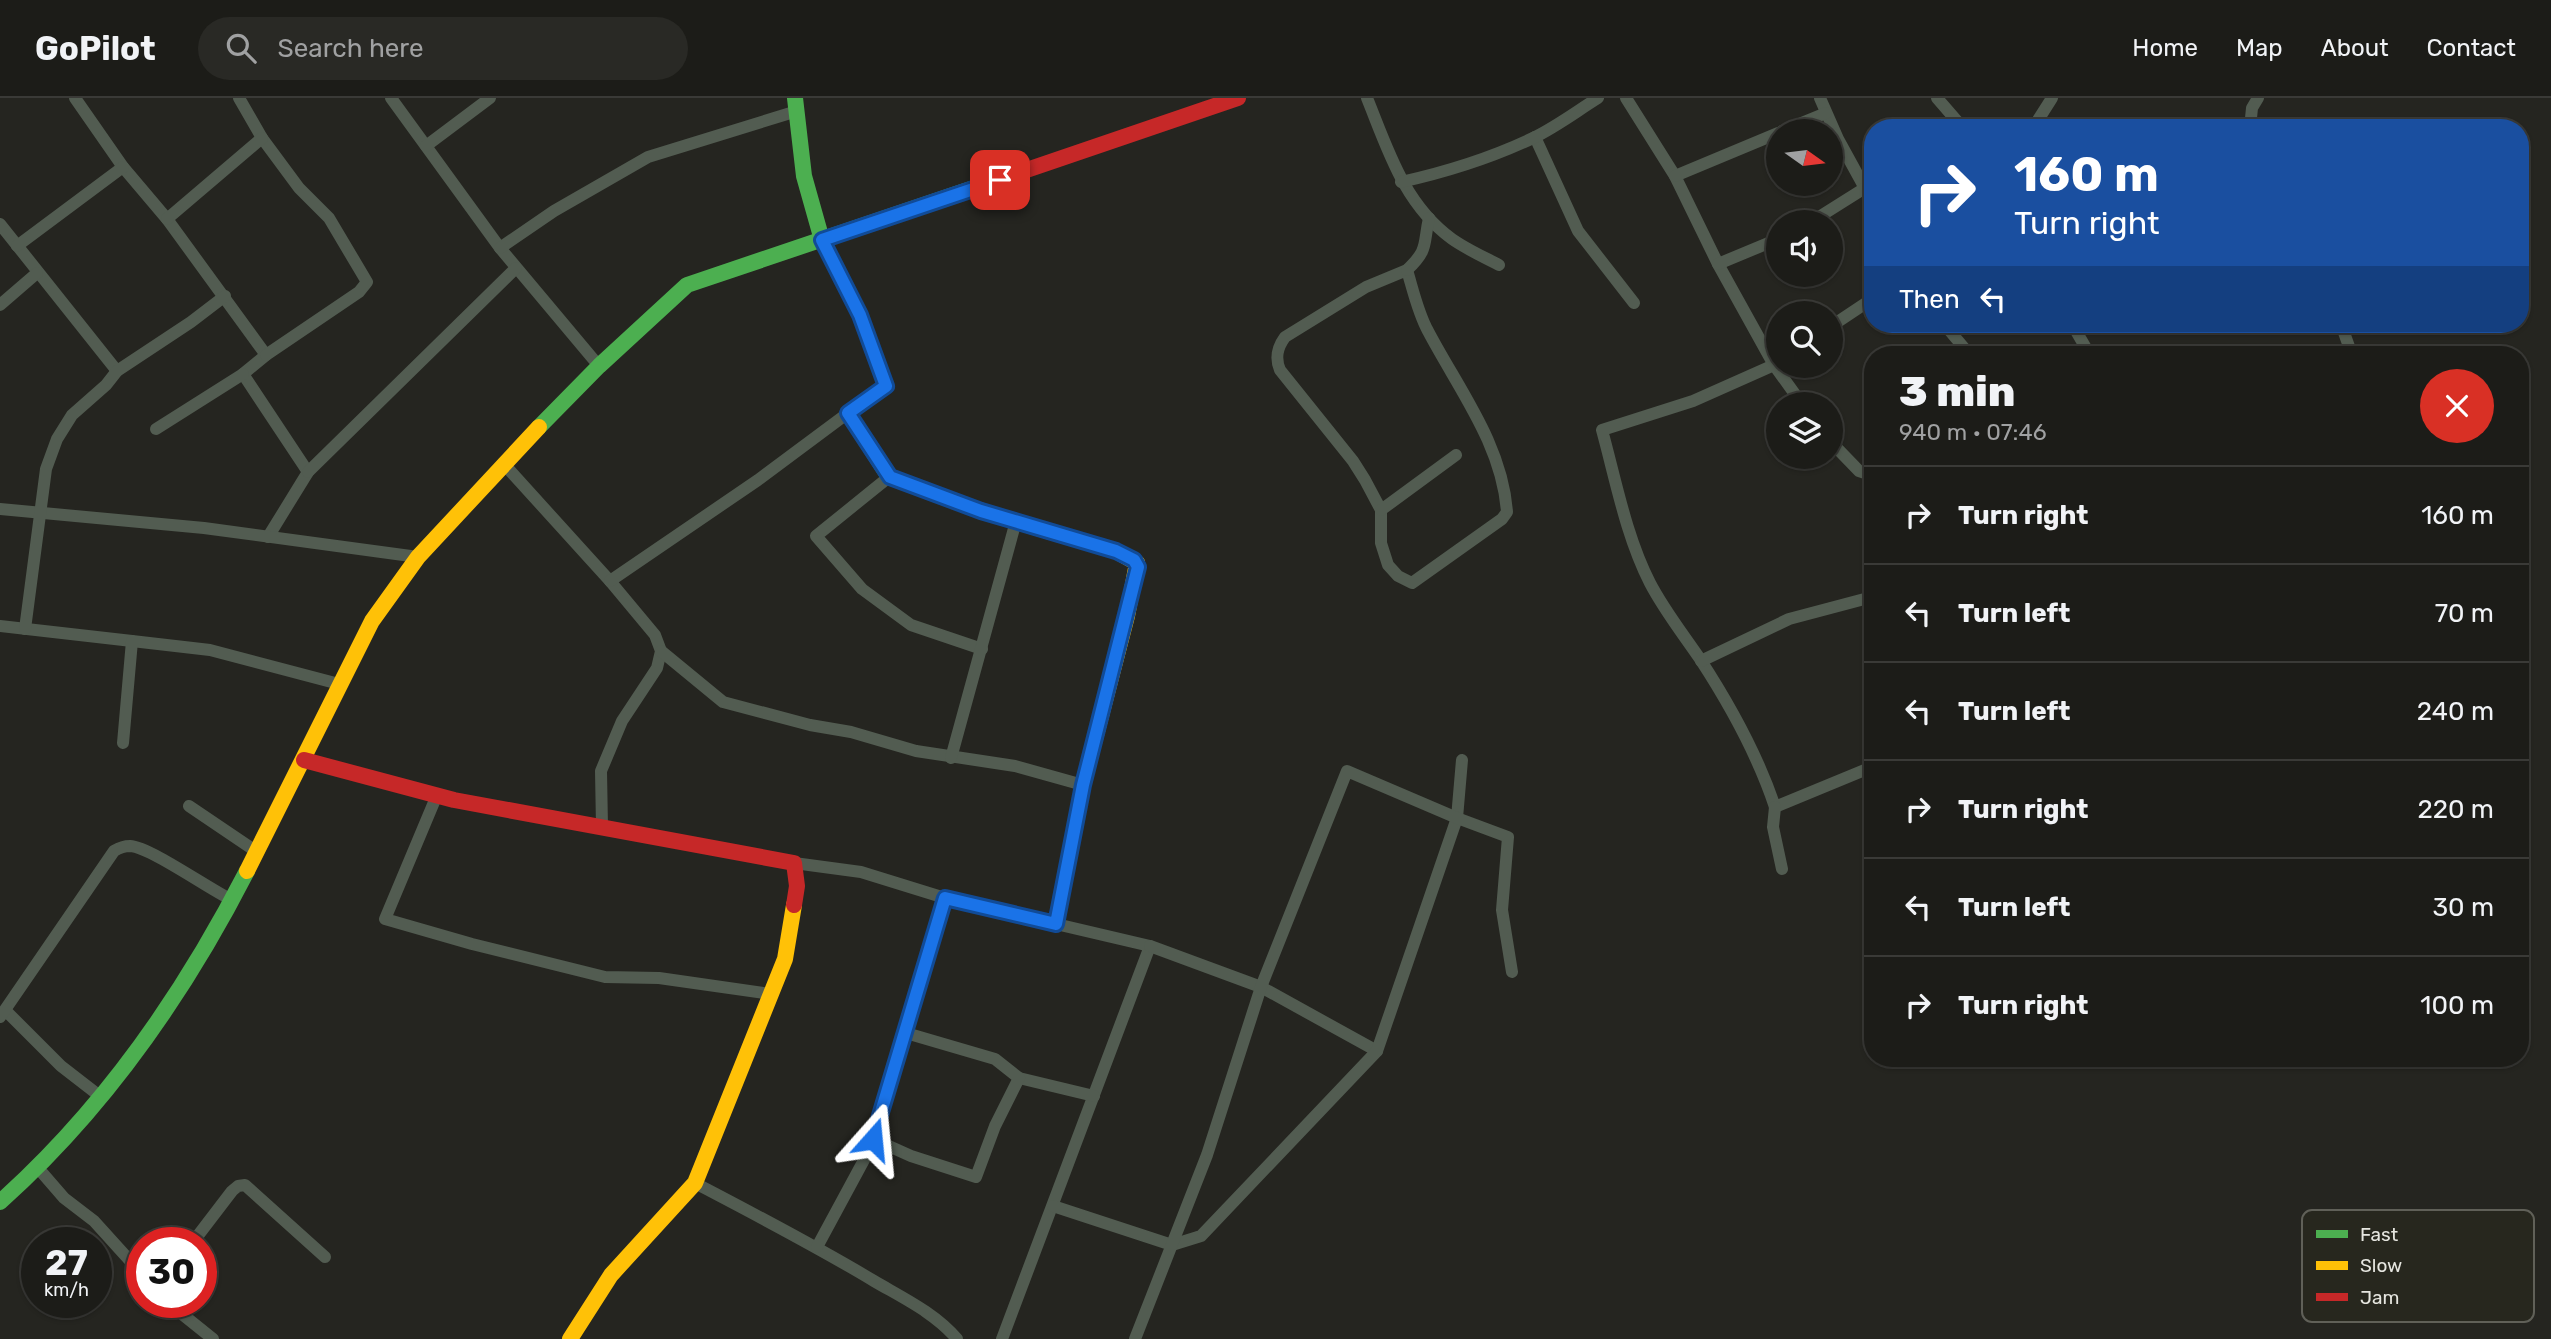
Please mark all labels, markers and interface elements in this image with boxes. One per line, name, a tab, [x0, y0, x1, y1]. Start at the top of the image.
search box	[198, 17, 688, 80]
text: GoPilot	[35, 29, 156, 68]
icon: search	[222, 29, 260, 67]
text: Search here	[278, 33, 423, 64]
text: Home	[2132, 34, 2198, 62]
text: Map	[2236, 34, 2283, 62]
text: About	[2321, 34, 2389, 62]
text: Contact	[2427, 34, 2516, 62]
north arrow	[1766, 119, 1843, 196]
map controls	[1766, 119, 1843, 469]
text: 160 m	[2014, 145, 2159, 203]
icon: right	[1899, 147, 1990, 238]
pin	[970, 150, 1030, 210]
icon: arrive	[981, 161, 1019, 199]
text: Turn right	[2014, 204, 2159, 242]
button: sound	[1766, 210, 1843, 287]
icon: left	[1974, 280, 2012, 318]
text: Then	[1899, 284, 1960, 315]
button: search	[1766, 301, 1843, 378]
text: 3 min	[1899, 367, 2015, 417]
button: close	[2420, 369, 2494, 443]
button: layers	[1766, 392, 1843, 469]
text: 940 m · 07:46	[1899, 418, 2047, 446]
icon: right	[1899, 496, 1937, 534]
text: Turn right	[1958, 500, 2088, 531]
text: 160 m	[2421, 500, 2494, 531]
icon: left	[1899, 594, 1937, 632]
text: Turn left	[1958, 598, 2070, 629]
text: 70 m	[2435, 598, 2494, 629]
icon: left	[1899, 692, 1937, 730]
text: Turn left	[1958, 696, 2070, 727]
text: 240 m	[2417, 696, 2494, 727]
icon: right	[1899, 790, 1937, 828]
text: Turn right	[1958, 794, 2088, 825]
text: 220 m	[2417, 794, 2494, 825]
icon: left	[1899, 888, 1937, 926]
text: Turn left	[1958, 892, 2070, 923]
text: 30 m	[2432, 892, 2494, 923]
icon: right	[1899, 986, 1937, 1024]
text: Turn right	[1958, 990, 2088, 1021]
text: 100 m	[2420, 990, 2494, 1021]
position arrow	[836, 1102, 910, 1176]
legend	[2302, 1210, 2534, 1322]
text: Fast	[2360, 1223, 2399, 1246]
speed limit sign: 30	[126, 1227, 217, 1318]
text: 27	[45, 1242, 88, 1284]
text: Slow	[2360, 1254, 2402, 1277]
text: km/h	[44, 1279, 89, 1301]
text: Jam	[2360, 1286, 2399, 1309]

